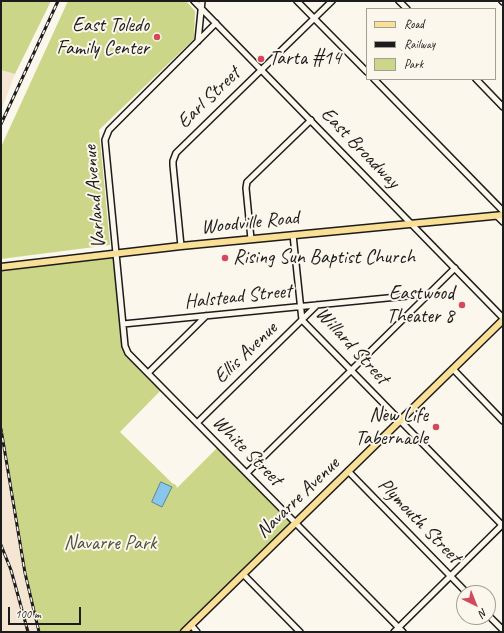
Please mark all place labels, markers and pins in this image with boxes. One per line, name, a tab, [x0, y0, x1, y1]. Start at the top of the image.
place label: East Toledo Family Center	[57, 14, 149, 61]
marker: East Toledo Family Center	[152, 32, 162, 42]
place label: Tarta #14	[269, 47, 341, 71]
marker: Tarta #14	[256, 54, 266, 64]
place label: Rising Sun Baptist Church	[233, 246, 415, 270]
marker: Rising Sun Baptist Church	[220, 253, 230, 263]
place label: Eastwood Theater 8	[386, 282, 454, 329]
marker: Eastwood Theater 8	[457, 300, 467, 310]
place label: New Life Tabernacle	[355, 404, 428, 451]
marker: New Life Tabernacle	[431, 422, 441, 432]

